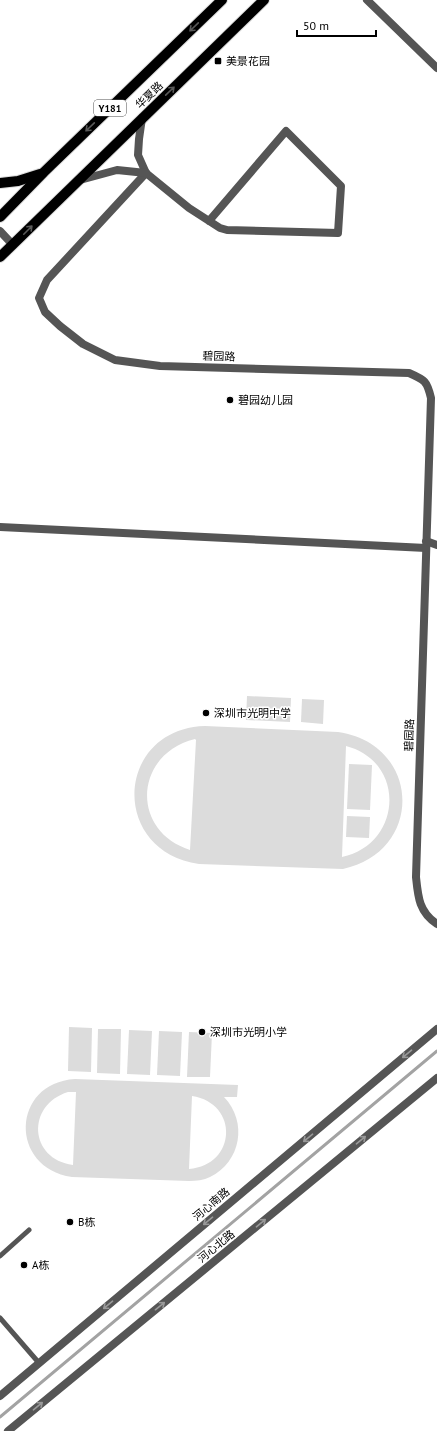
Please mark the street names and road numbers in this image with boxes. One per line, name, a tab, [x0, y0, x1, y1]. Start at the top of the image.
street label: 华夏路	[132, 79, 166, 111]
road number: Y181	[94, 100, 126, 116]
street label: 碧园路	[202, 348, 236, 364]
street label: 碧园路	[401, 718, 417, 752]
street label: 河心南路	[190, 1184, 232, 1224]
street label: 河心北路	[194, 1227, 238, 1265]

